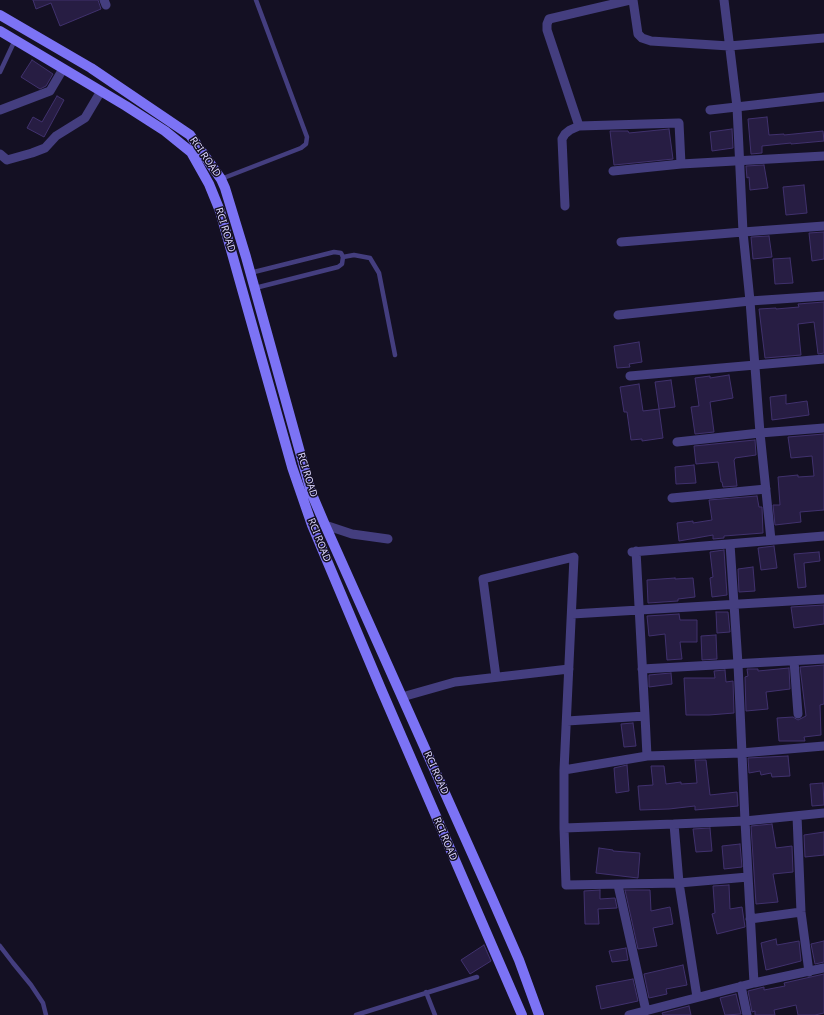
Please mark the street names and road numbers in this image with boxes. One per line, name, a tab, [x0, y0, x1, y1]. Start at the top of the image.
street label: RCI ROAD	[187, 135, 223, 179]
street label: RCI ROAD	[213, 206, 237, 254]
street label: RCI ROAD	[295, 451, 319, 499]
street label: RCI ROAD	[305, 516, 333, 564]
street label: RCI ROAD	[421, 750, 451, 796]
street label: RCI ROAD	[430, 815, 460, 863]

